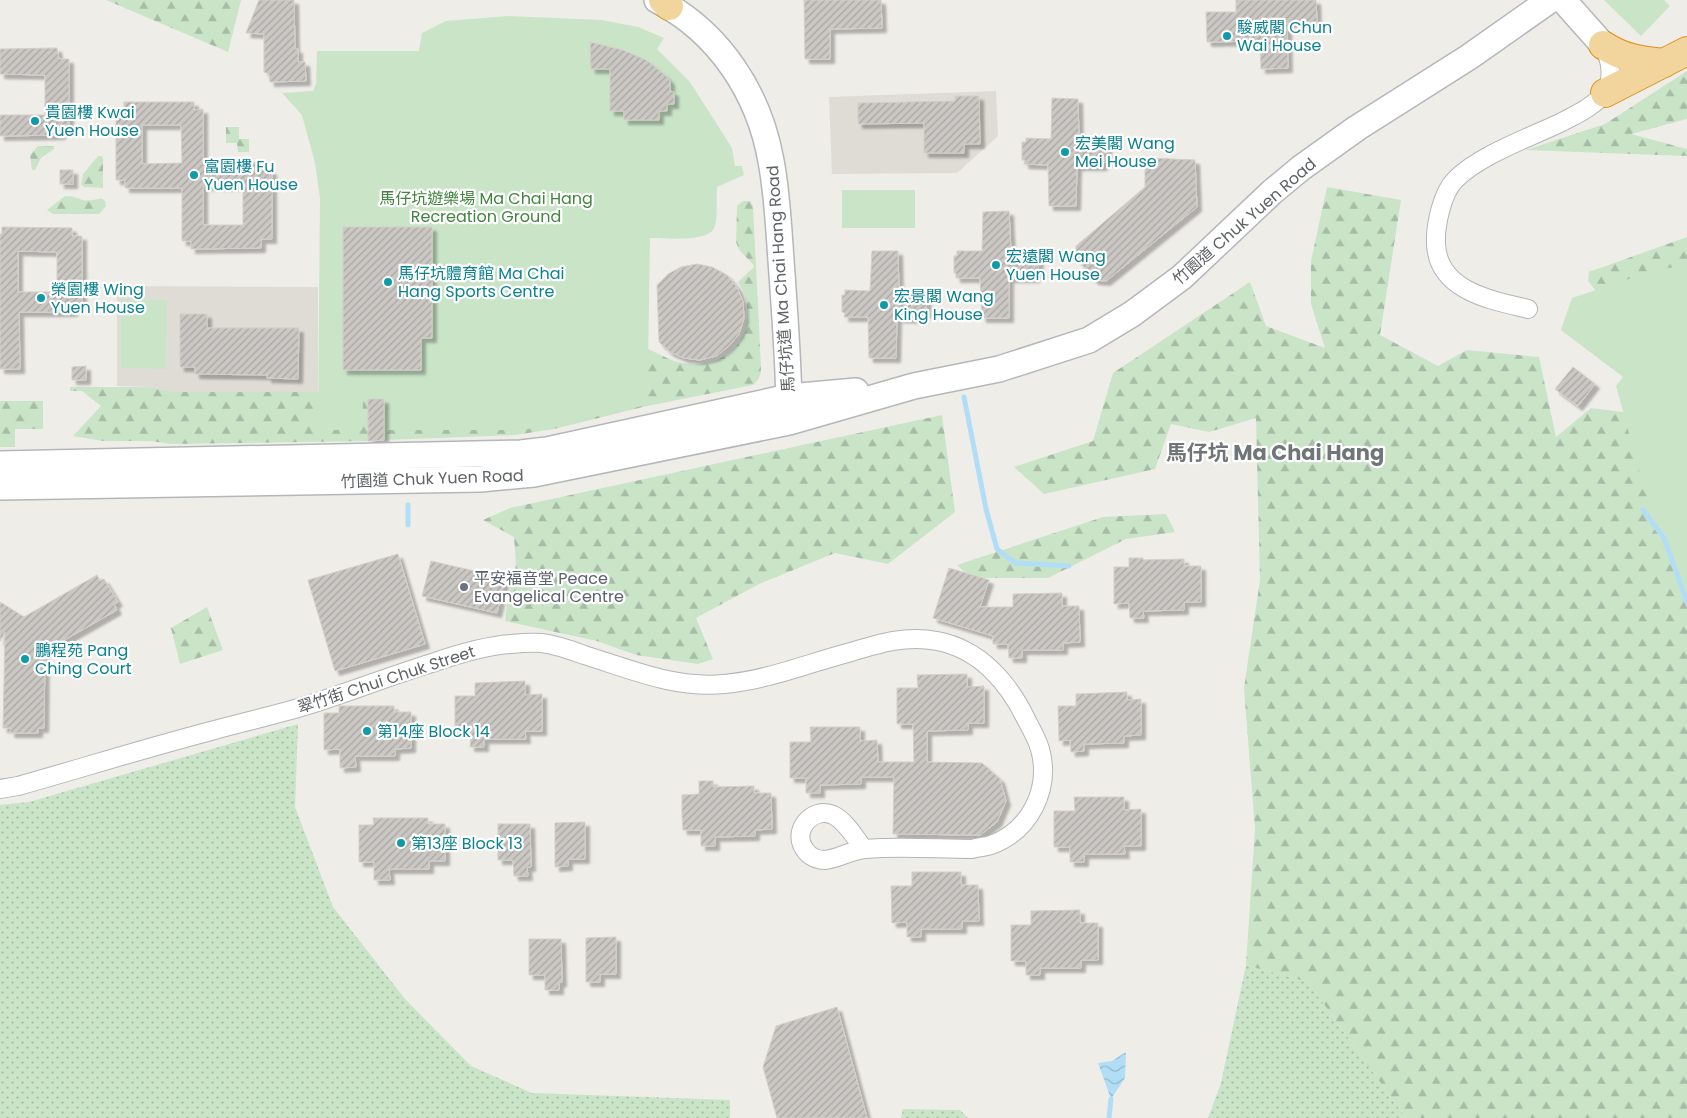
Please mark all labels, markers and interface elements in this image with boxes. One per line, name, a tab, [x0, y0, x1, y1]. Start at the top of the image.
place label: 駿威閣 Chun Wai House	[1237, 16, 1332, 57]
marker: 駿威閣 Chun Wai House	[1221, 30, 1233, 42]
place label: 貴園樓 Kwai Yuen House	[45, 101, 139, 142]
marker: 貴園樓 Kwai Yuen House	[29, 115, 41, 127]
place label: 宏美閣 Wang Mei House	[1075, 132, 1175, 173]
marker: 宏美閣 Wang Mei House	[1059, 146, 1071, 158]
street label: 竹園道 Chuk Yuen Road	[1168, 153, 1321, 290]
place label: 富園樓 Fu Yuen House	[204, 155, 298, 196]
street label: 馬仔坑道 Ma Chai Hang Road	[761, 165, 800, 393]
marker: 富園樓 Fu Yuen House	[188, 169, 200, 181]
park label: 馬仔坑遊樂場 Ma Chai Hang Recreation Ground	[379, 187, 593, 228]
place label: 宏遠閣 Wang Yuen House	[1006, 245, 1106, 286]
marker: 宏遠閣 Wang Yuen House	[990, 259, 1002, 271]
place label: 馬仔坑體育館 Ma Chai Hang Sports Centre	[398, 262, 564, 303]
marker: 馬仔坑體育館 Ma Chai Hang Sports Centre	[382, 276, 394, 288]
place label: 榮園樓 Wing Yuen House	[51, 278, 145, 319]
place label: 宏景閣 Wang King House	[894, 285, 994, 326]
marker: 榮園樓 Wing Yuen House	[35, 292, 47, 304]
marker: 宏景閣 Wang King House	[878, 299, 890, 311]
district label: 馬仔坑 Ma Chai Hang	[1166, 438, 1384, 467]
street label: 竹園道 Chuk Yuen Road	[340, 464, 524, 493]
place label: 平安福音堂 Peace Evangelical Centre	[474, 567, 624, 608]
marker: 平安福音堂 Peace Evangelical Centre	[458, 581, 470, 593]
place label: 鵬程苑 Pang Ching Court	[35, 639, 132, 680]
street label: 翠竹街 Chui Chuk Street	[294, 640, 478, 719]
marker: 鵬程苑 Pang Ching Court	[19, 653, 31, 665]
place label: 第14座 Block 14	[377, 720, 490, 743]
marker: 第14座 Block 14	[361, 725, 373, 737]
place label: 第13座 Block 13	[411, 832, 523, 855]
marker: 第13座 Block 13	[395, 837, 407, 849]

